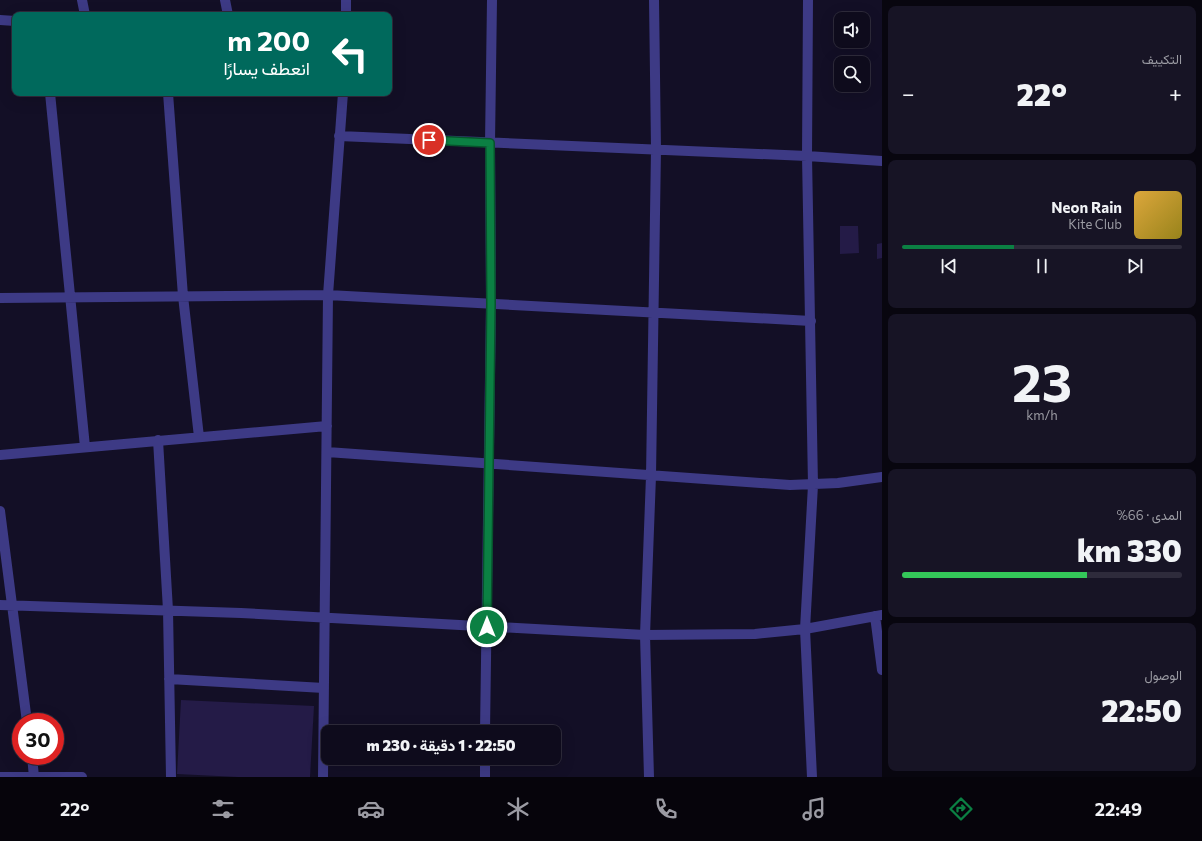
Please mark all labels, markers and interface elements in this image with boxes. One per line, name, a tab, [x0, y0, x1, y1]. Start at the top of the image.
map controls	[834, 12, 870, 92]
button: sound	[834, 12, 870, 48]
text: 200 m	[227, 23, 310, 57]
icon: left	[324, 28, 376, 80]
text: التكييف	[1142, 51, 1182, 67]
button: search	[834, 56, 870, 92]
text: انعطف يسارًا	[223, 57, 310, 79]
text: 22°	[1017, 75, 1067, 112]
text: −	[902, 80, 915, 107]
text: +	[1169, 80, 1182, 107]
pin	[412, 123, 446, 157]
icon: arrive	[418, 129, 440, 151]
text: Neon Rain	[1051, 198, 1122, 216]
text: Kite Club	[1068, 216, 1122, 232]
icon: previous	[938, 255, 960, 277]
icon: pause	[1031, 255, 1053, 277]
icon: next	[1124, 255, 1146, 277]
text: 23	[1012, 349, 1072, 413]
text: km/h	[1026, 407, 1058, 423]
text: المدى · 66%	[1116, 507, 1182, 523]
text: 330 km	[1077, 531, 1182, 568]
position arrow	[466, 606, 508, 648]
text: الوصول	[1144, 667, 1182, 683]
text: 22:50	[1101, 691, 1182, 728]
speed limit sign: 30	[12, 713, 64, 765]
text: 22:50 · 1 دقيقة · 230 m	[366, 736, 516, 754]
icon: filters	[209, 795, 237, 823]
icon: car	[357, 795, 385, 823]
icon: climate	[504, 795, 532, 823]
icon: phone	[652, 795, 680, 823]
icon: music	[800, 795, 828, 823]
icon: directions	[947, 795, 975, 823]
text: 22°	[60, 798, 90, 820]
text: 22:49	[1095, 798, 1142, 820]

